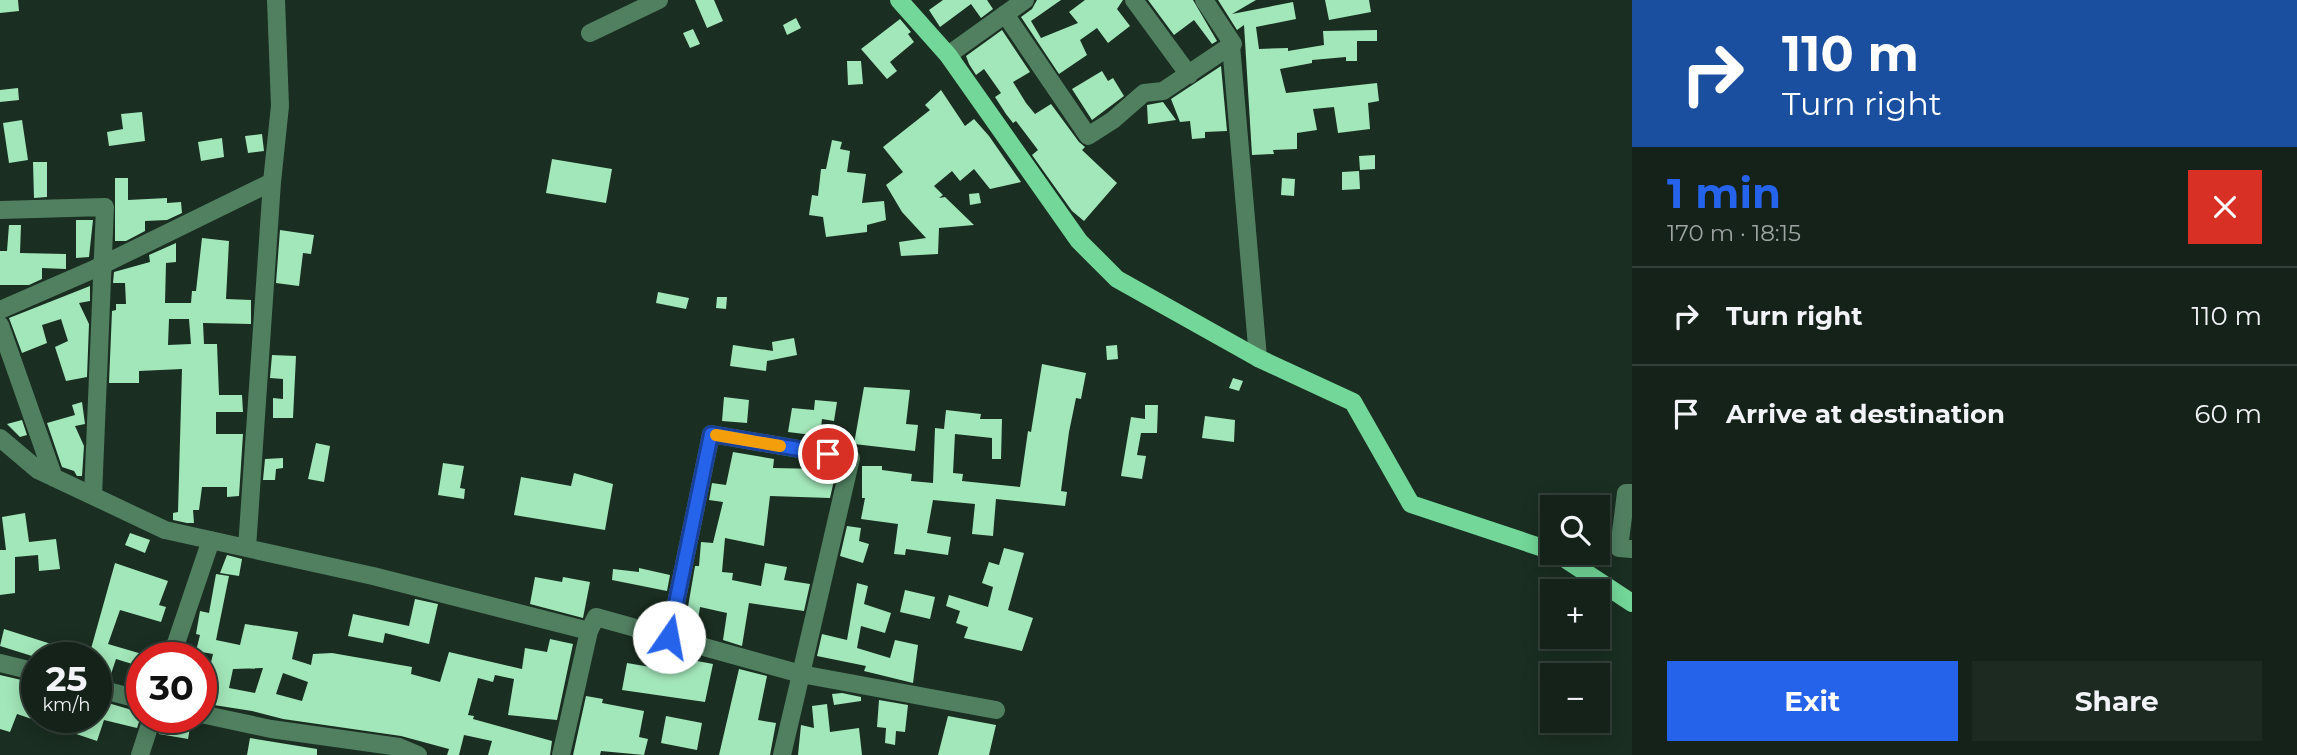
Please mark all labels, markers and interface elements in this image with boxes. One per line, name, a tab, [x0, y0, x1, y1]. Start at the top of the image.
text: 110 m	[1782, 24, 1919, 83]
icon: right	[1667, 28, 1758, 119]
text: Turn right	[1782, 84, 1942, 123]
text: 1 min	[1667, 167, 1781, 219]
button: close	[2188, 170, 2262, 244]
text: 170 m · 18:15	[1667, 219, 1801, 247]
icon: right	[1667, 297, 1705, 335]
text: Turn right	[1726, 300, 1862, 332]
text: 110 m	[2192, 300, 2262, 332]
icon: arrive	[1667, 395, 1705, 433]
text: Arrive at destination	[1726, 398, 2005, 430]
text: 60 m	[2195, 398, 2262, 430]
pin	[798, 424, 858, 484]
icon: arrive	[809, 435, 847, 473]
map controls	[1540, 495, 1610, 733]
button: search	[1540, 495, 1610, 565]
button: +	[1540, 579, 1610, 649]
position arrow	[632, 600, 706, 674]
speed limit sign: 30	[126, 642, 217, 733]
text: 25	[46, 657, 87, 700]
button: Exit	[1667, 661, 1958, 741]
button: Share	[1972, 661, 2262, 741]
button: −	[1540, 663, 1610, 733]
text: km/h	[42, 694, 91, 716]

